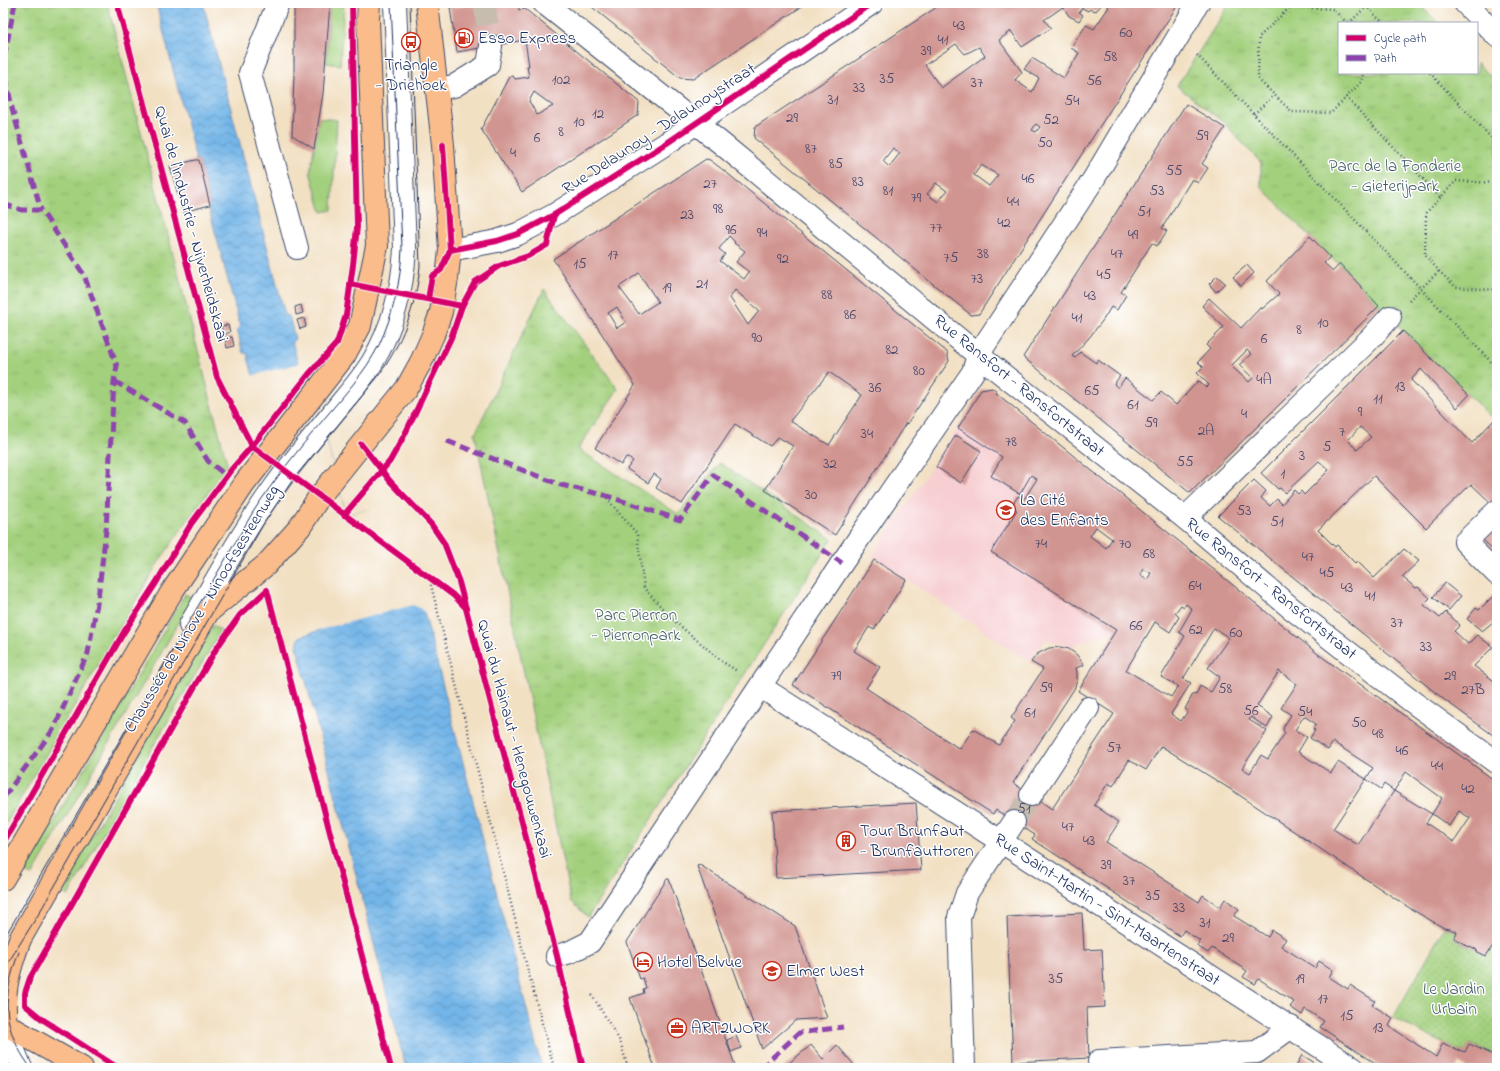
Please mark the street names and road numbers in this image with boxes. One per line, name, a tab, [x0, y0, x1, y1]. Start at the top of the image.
street label: Rue Delaunoy - Delaunoystraat	[557, 57, 762, 202]
street label: Quai de l'Industrie - Nijverheidskaai	[147, 103, 235, 345]
street label: Rue Ransfort - Ransfortstraat	[928, 309, 1110, 463]
street label: Chaussée de Ninove - Ninoofsesteenweg	[118, 480, 288, 739]
street label: Rue Ransfort - Ransfortstraat	[1180, 512, 1362, 666]
street label: Quai du Hainaut - Henegouwenkaai	[468, 617, 558, 862]
street label: Rue Saint-Martin - Sint-Maartenstraat	[989, 827, 1225, 993]

